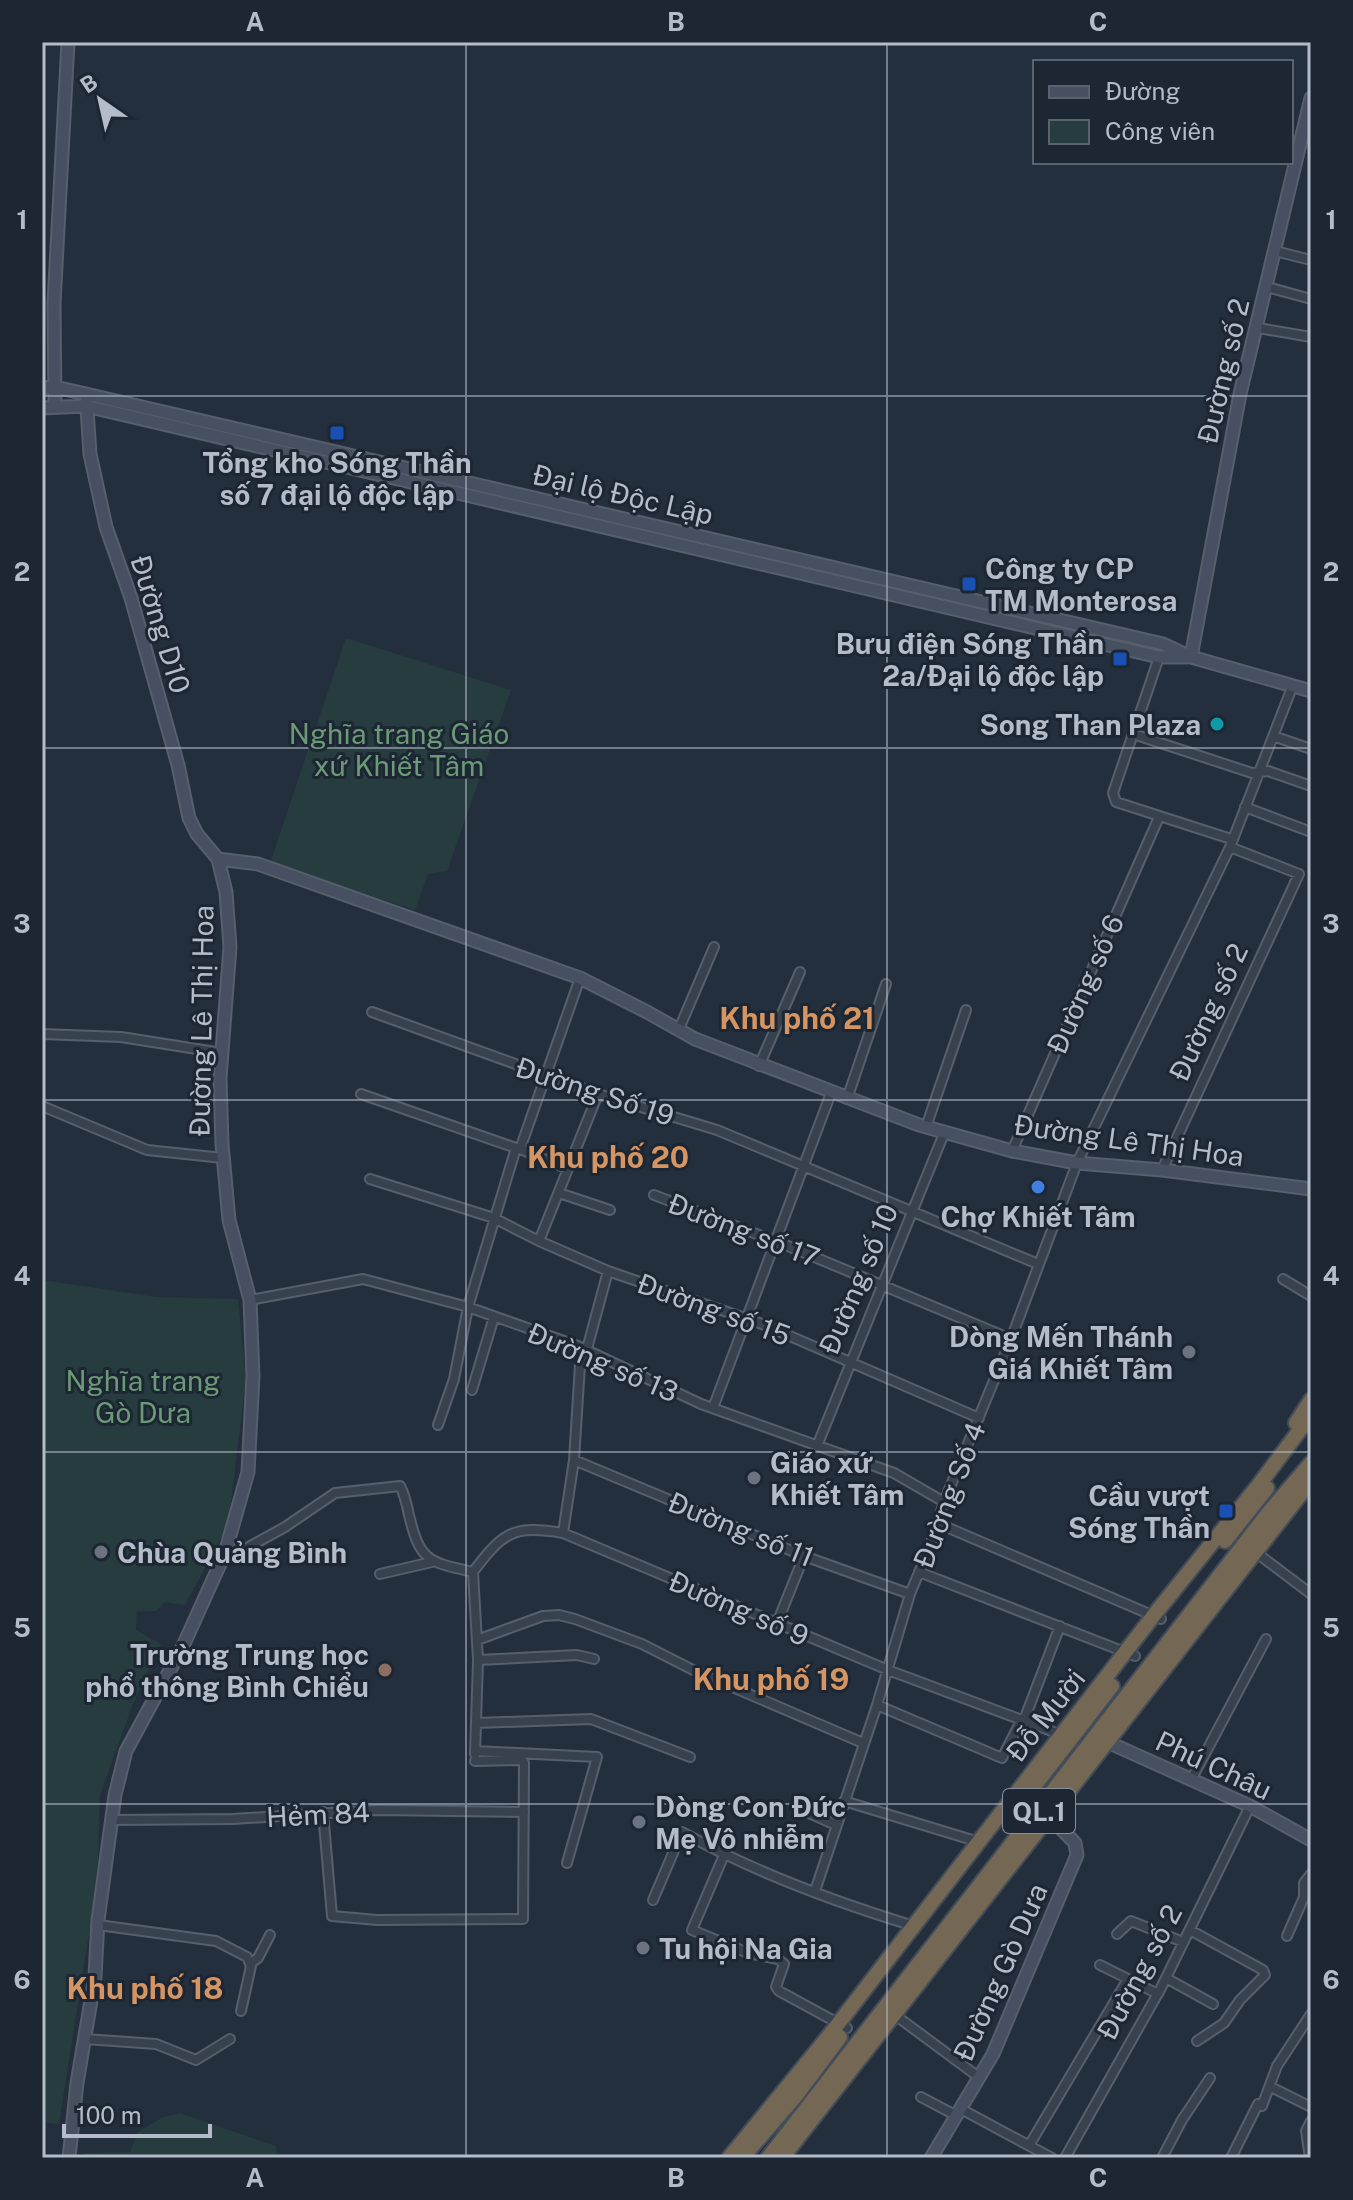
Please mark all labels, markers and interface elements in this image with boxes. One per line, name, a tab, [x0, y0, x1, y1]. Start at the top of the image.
text: A	[246, 6, 265, 37]
text: B	[667, 6, 685, 37]
text: C	[1089, 6, 1107, 37]
north arrow	[60, 60, 140, 140]
legend	[1033, 60, 1293, 164]
text: B	[75, 68, 102, 98]
text: Đường	[1105, 77, 1180, 105]
text: Công viên	[1105, 117, 1215, 145]
text: 1	[16, 204, 28, 235]
text: 1	[1325, 204, 1337, 235]
street label: Đường số 2	[1190, 295, 1256, 447]
marker: Tổng kho Sóng Thần số 7 đại lộ độc lập	[328, 424, 346, 442]
place label: Tổng kho Sóng Thần số 7 đại lộ độc lập	[203, 446, 471, 511]
street label: Đại lộ Độc Lập	[529, 457, 717, 531]
street label: Đường D10	[124, 551, 198, 697]
place label: Công ty CP TM Monterosa	[985, 552, 1177, 617]
text: 2	[14, 556, 30, 587]
text: 2	[1323, 556, 1339, 587]
marker: Công ty CP TM Monterosa	[960, 575, 978, 593]
place label: Bưu điện Sóng Thần 2a/Đại lộ độc lập	[836, 627, 1104, 692]
marker: Bưu điện Sóng Thần 2a/Đại lộ độc lập	[1111, 650, 1129, 668]
place label: Song Than Plaza	[979, 708, 1201, 741]
marker: Song Than Plaza	[1208, 715, 1226, 733]
park label: Nghĩa trang Giáo xứ Khiết Tâm	[289, 717, 509, 782]
street label: Đường Lê Thị Hoa	[182, 905, 220, 1137]
text: 3	[13, 908, 31, 939]
text: 3	[1322, 908, 1340, 939]
street label: Đường số 6	[1040, 909, 1130, 1059]
street label: Đường số 2	[1162, 938, 1254, 1086]
district label: Khu phố 21	[719, 1000, 875, 1036]
street label: Đường Số 19	[512, 1050, 678, 1132]
street label: Đường Lê Thị Hoa	[1012, 1108, 1246, 1172]
district label: Khu phố 20	[527, 1139, 689, 1175]
marker: Chợ Khiết Tâm	[1029, 1178, 1047, 1196]
street label: Đường số 17	[664, 1186, 824, 1274]
street label: Đường số 10	[812, 1199, 904, 1359]
place label: Chợ Khiết Tâm	[940, 1200, 1136, 1233]
text: 4	[13, 1260, 31, 1291]
text: 4	[1322, 1260, 1340, 1291]
street label: Đường số 15	[633, 1266, 795, 1352]
street label: Đường số 13	[523, 1315, 683, 1409]
place label: Dòng Mến Thánh Giá Khiết Tâm	[949, 1320, 1173, 1385]
marker: Dòng Mến Thánh Giá Khiết Tâm	[1180, 1343, 1198, 1361]
park label: Nghĩa trang Gò Dưa	[65, 1364, 221, 1429]
street label: Đường Số 4	[906, 1417, 992, 1573]
place label: Giáo xứ Khiết Tâm	[770, 1446, 904, 1511]
marker: Giáo xứ Khiết Tâm	[745, 1469, 763, 1487]
place label: Cầu vượt Sóng Thần	[1068, 1479, 1210, 1544]
street label: Đường số 11	[663, 1485, 819, 1573]
marker: Cầu vượt Sóng Thần	[1217, 1502, 1235, 1520]
place label: Chùa Quảng Bình	[117, 1536, 347, 1569]
marker: Chùa Quảng Bình	[92, 1543, 110, 1561]
street label: Đường số 9	[664, 1564, 814, 1652]
text: 5	[13, 1612, 31, 1643]
text: 5	[1322, 1612, 1340, 1643]
place label: Trường Trung học phổ thông Bình Chiểu	[85, 1638, 369, 1703]
marker: Trường Trung học phổ thông Bình Chiểu	[376, 1661, 394, 1679]
district label: Khu phố 19	[693, 1661, 849, 1697]
street label: Đỗ Mười	[999, 1662, 1091, 1768]
street label: Phú Châu	[1151, 1724, 1277, 1806]
road number: QL.1	[1003, 1789, 1075, 1833]
place label: Dòng Con Đức Mẹ Vô nhiễm	[655, 1790, 846, 1855]
street label: Hẻm 84	[265, 1795, 371, 1833]
marker: Dòng Con Đức Mẹ Vô nhiễm	[630, 1813, 648, 1831]
street label: Đường Gò Dưa	[946, 1878, 1054, 2066]
street label: Đường số 2	[1090, 1899, 1188, 2045]
place label: Tu hội Na Gia	[659, 1932, 833, 1965]
marker: Tu hội Na Gia	[634, 1939, 652, 1957]
text: 6	[13, 1964, 31, 1995]
text: 6	[1322, 1964, 1340, 1995]
district label: Khu phố 18	[67, 1970, 223, 2006]
scale bar	[64, 2088, 210, 2138]
text: 100 m	[76, 2101, 142, 2129]
text: A	[246, 2162, 265, 2193]
text: B	[667, 2162, 685, 2193]
text: C	[1089, 2162, 1107, 2193]

